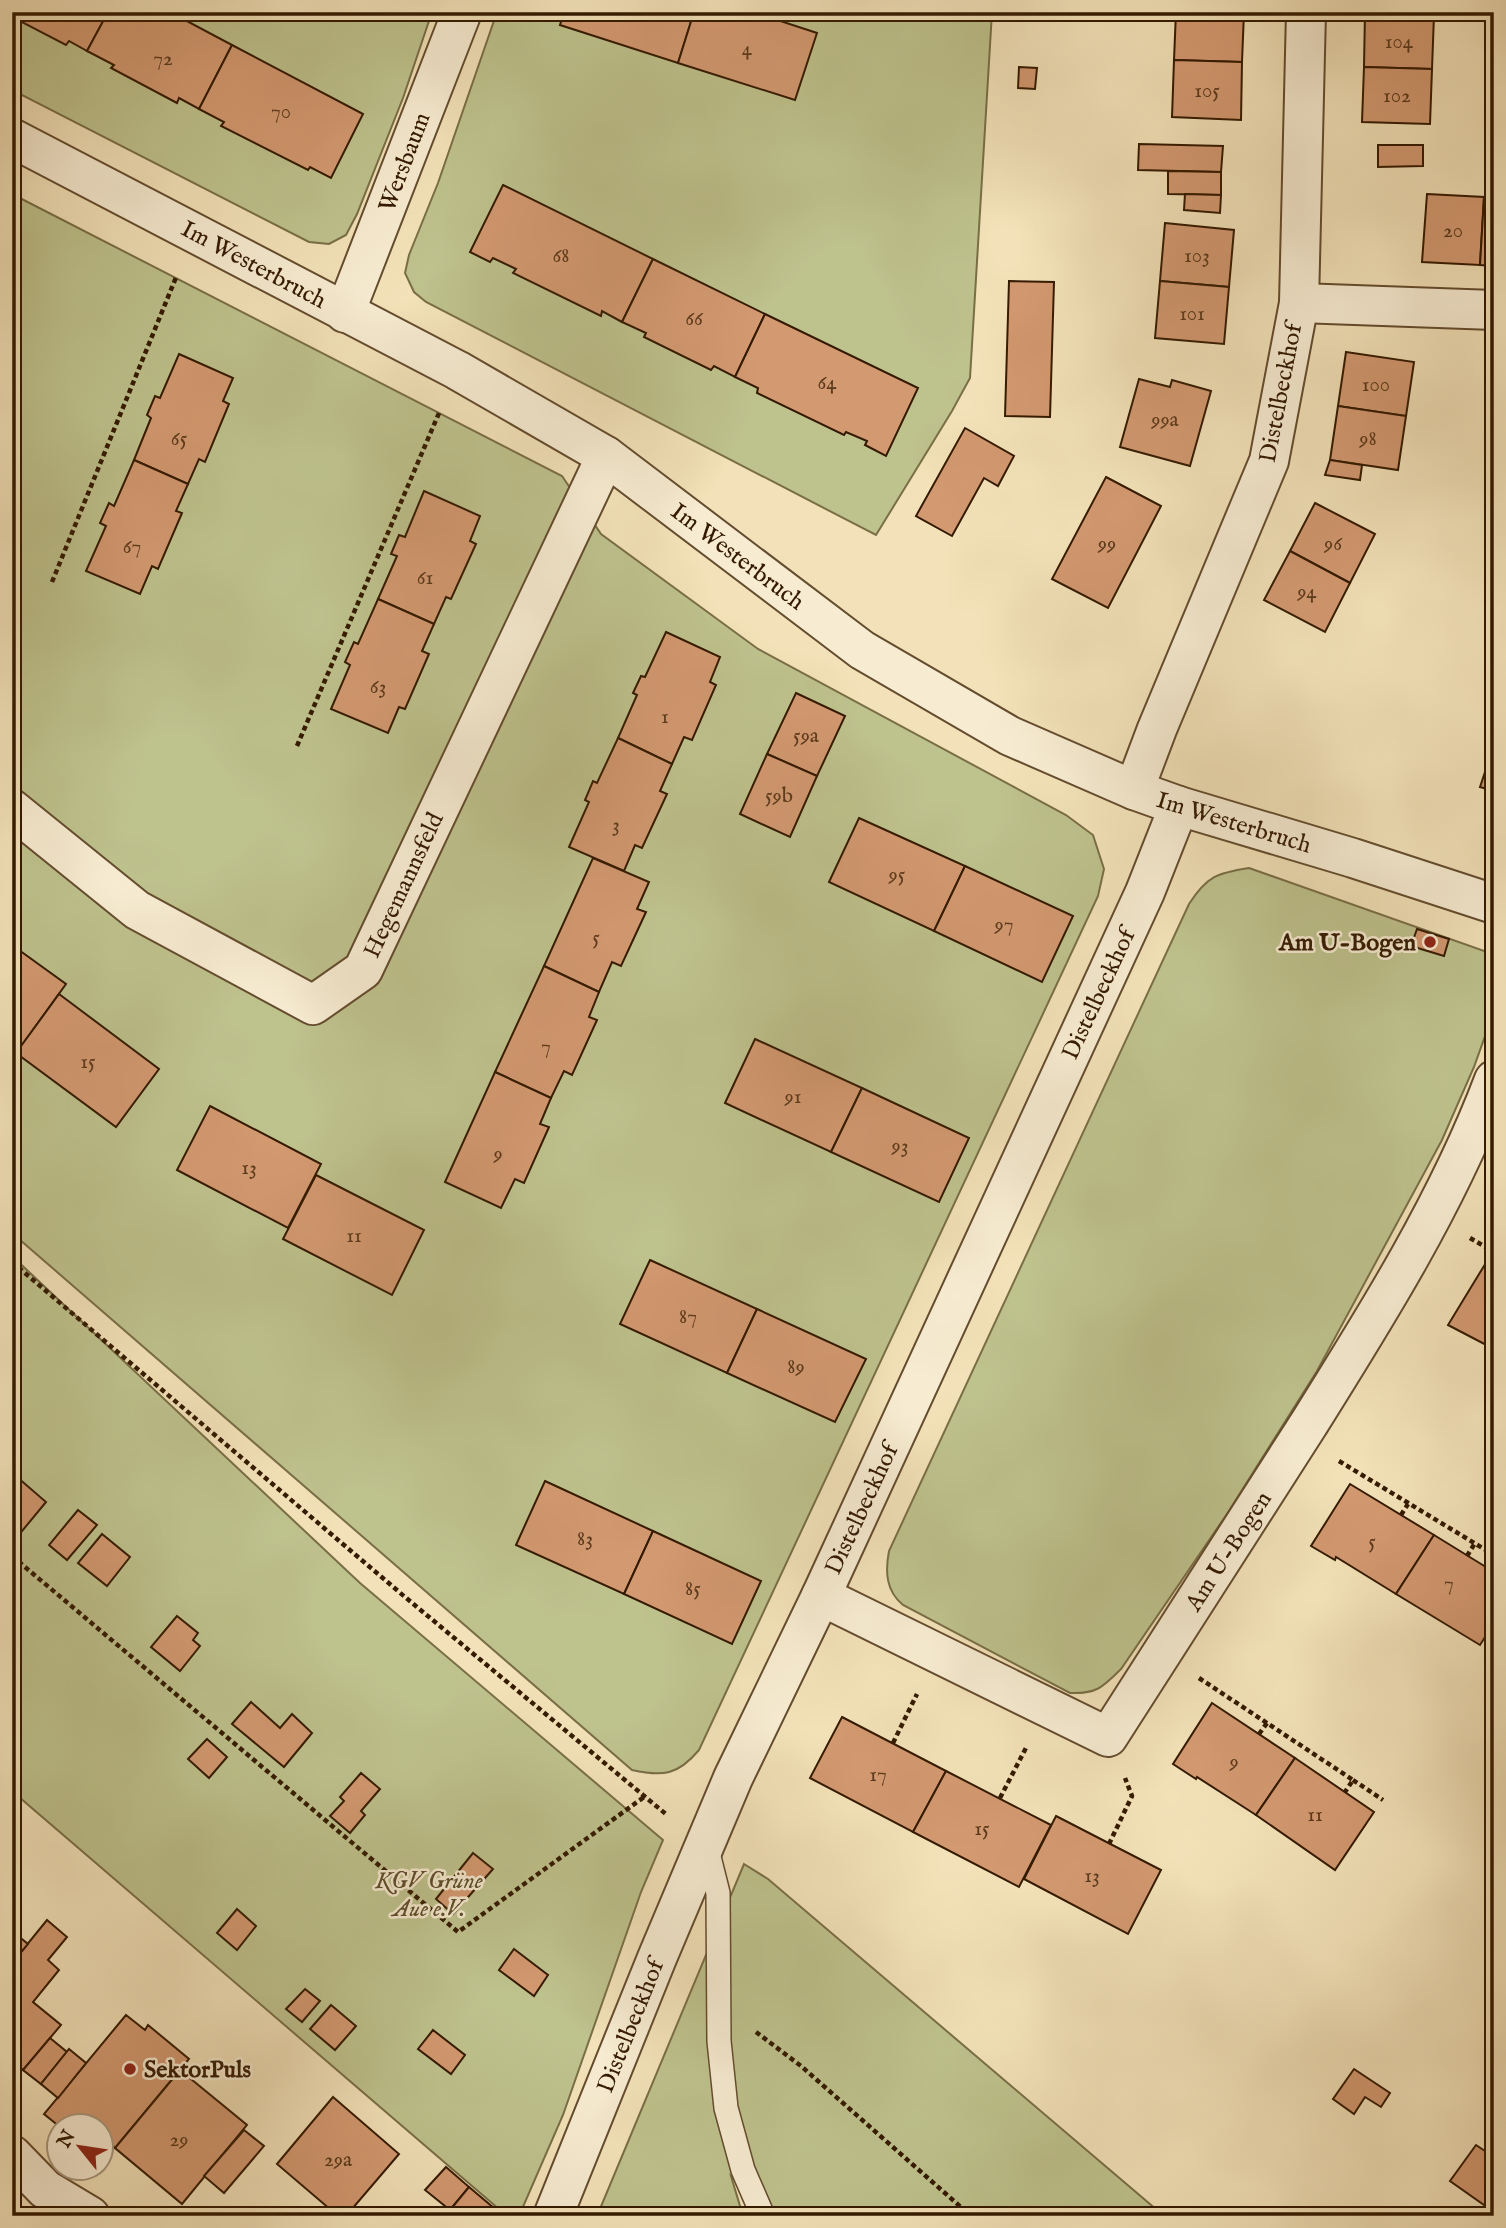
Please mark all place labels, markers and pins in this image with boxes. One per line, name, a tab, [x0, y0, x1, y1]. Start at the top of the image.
place label: Am U-Bogen	[1278, 928, 1416, 959]
marker: Am U-Bogen	[1422, 934, 1438, 950]
place label: SektorPuls	[144, 2055, 252, 2086]
marker: SektorPuls	[122, 2061, 138, 2077]

